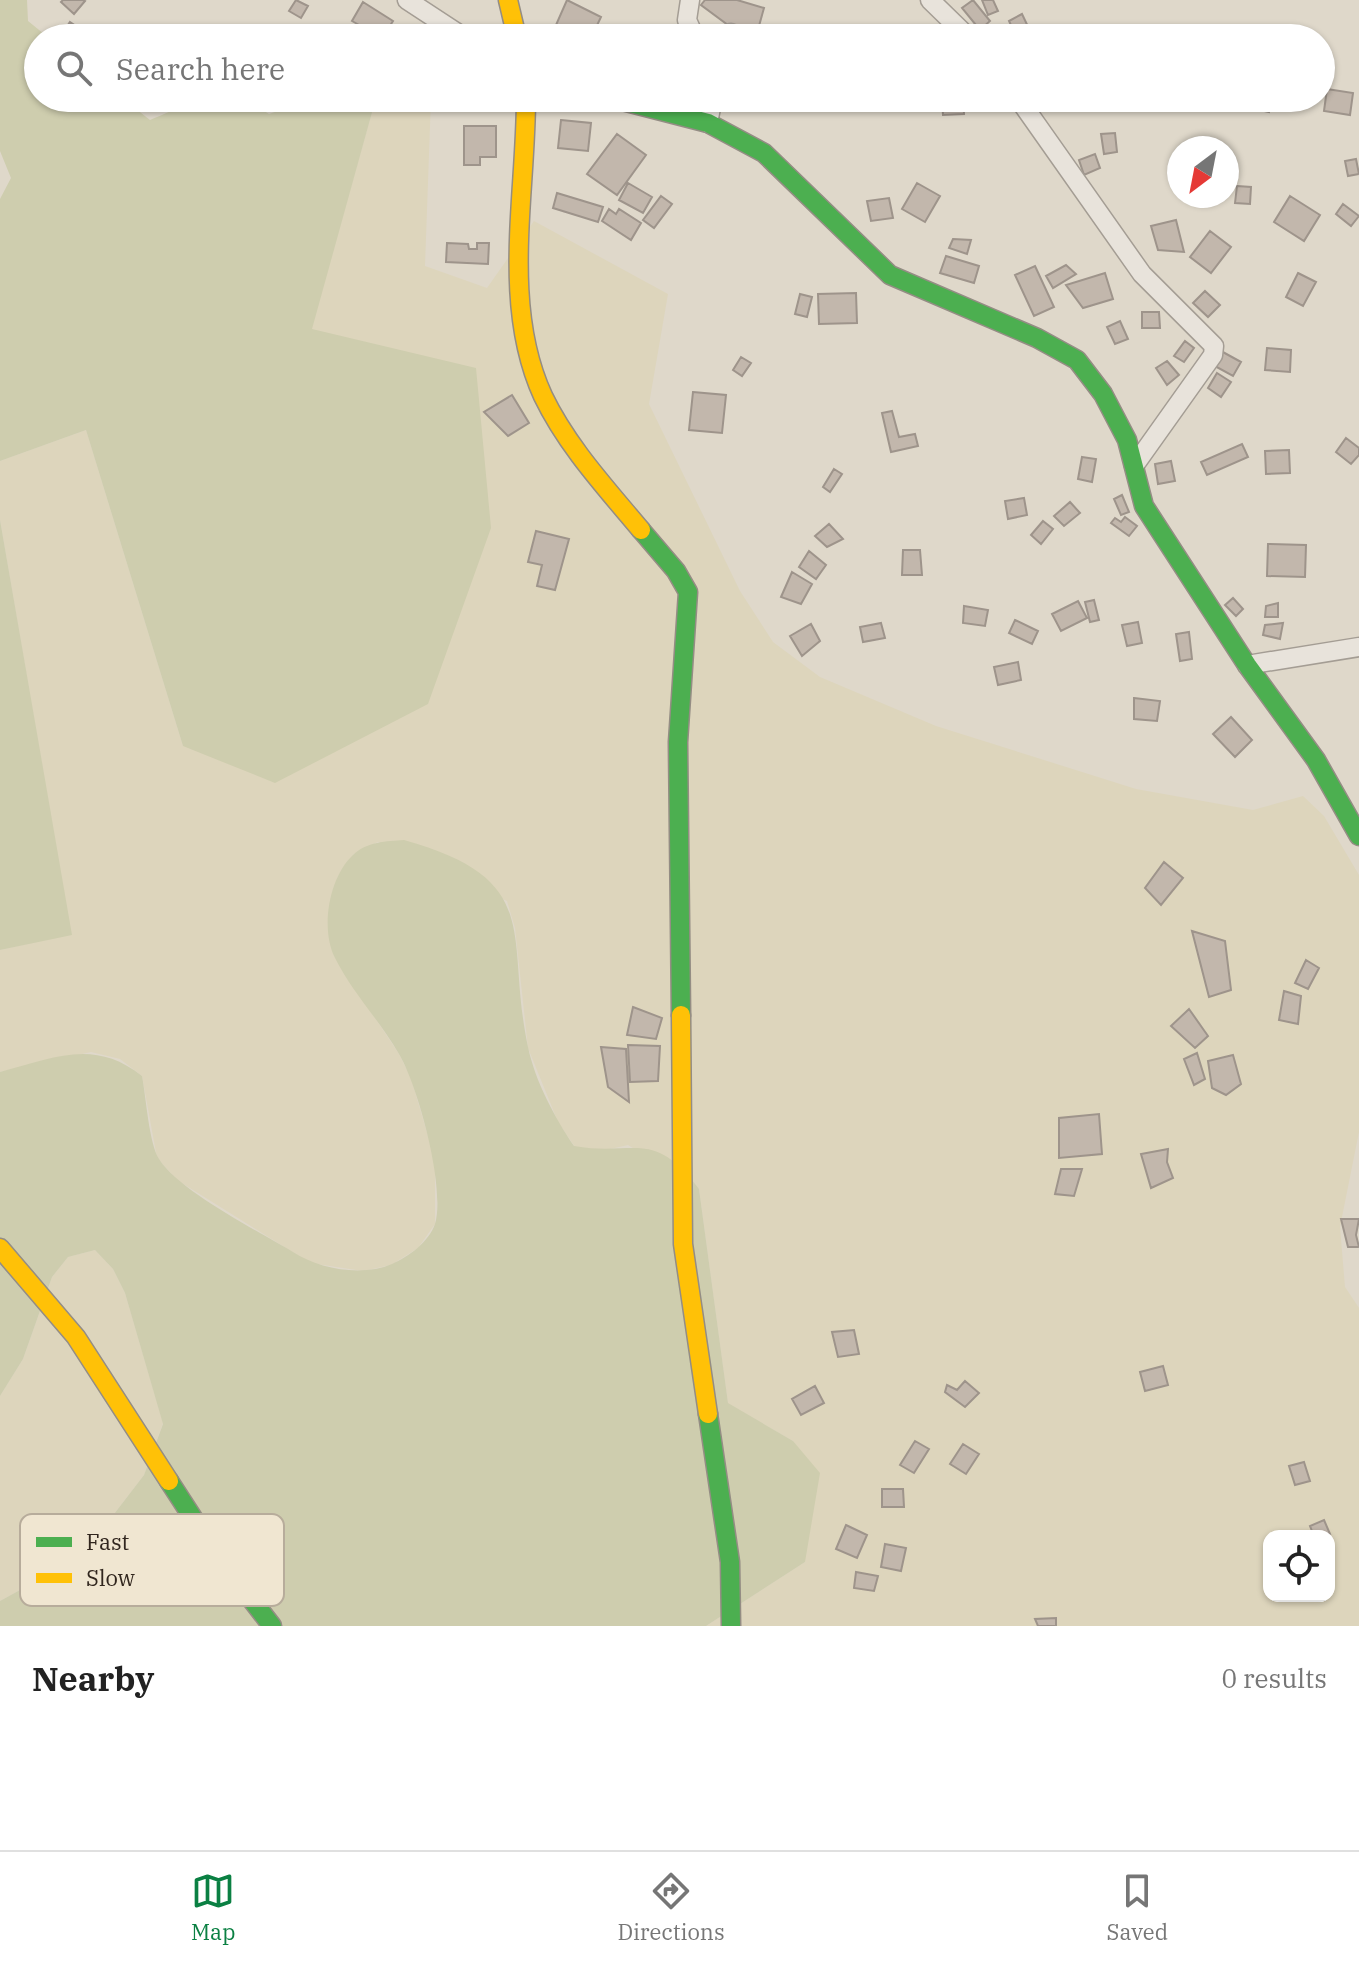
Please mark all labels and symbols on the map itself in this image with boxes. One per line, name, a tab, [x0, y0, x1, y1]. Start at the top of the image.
north arrow	[1167, 136, 1239, 208]
legend	[20, 1514, 284, 1606]
text: Fast	[86, 1527, 129, 1556]
text: Slow	[86, 1563, 135, 1592]

